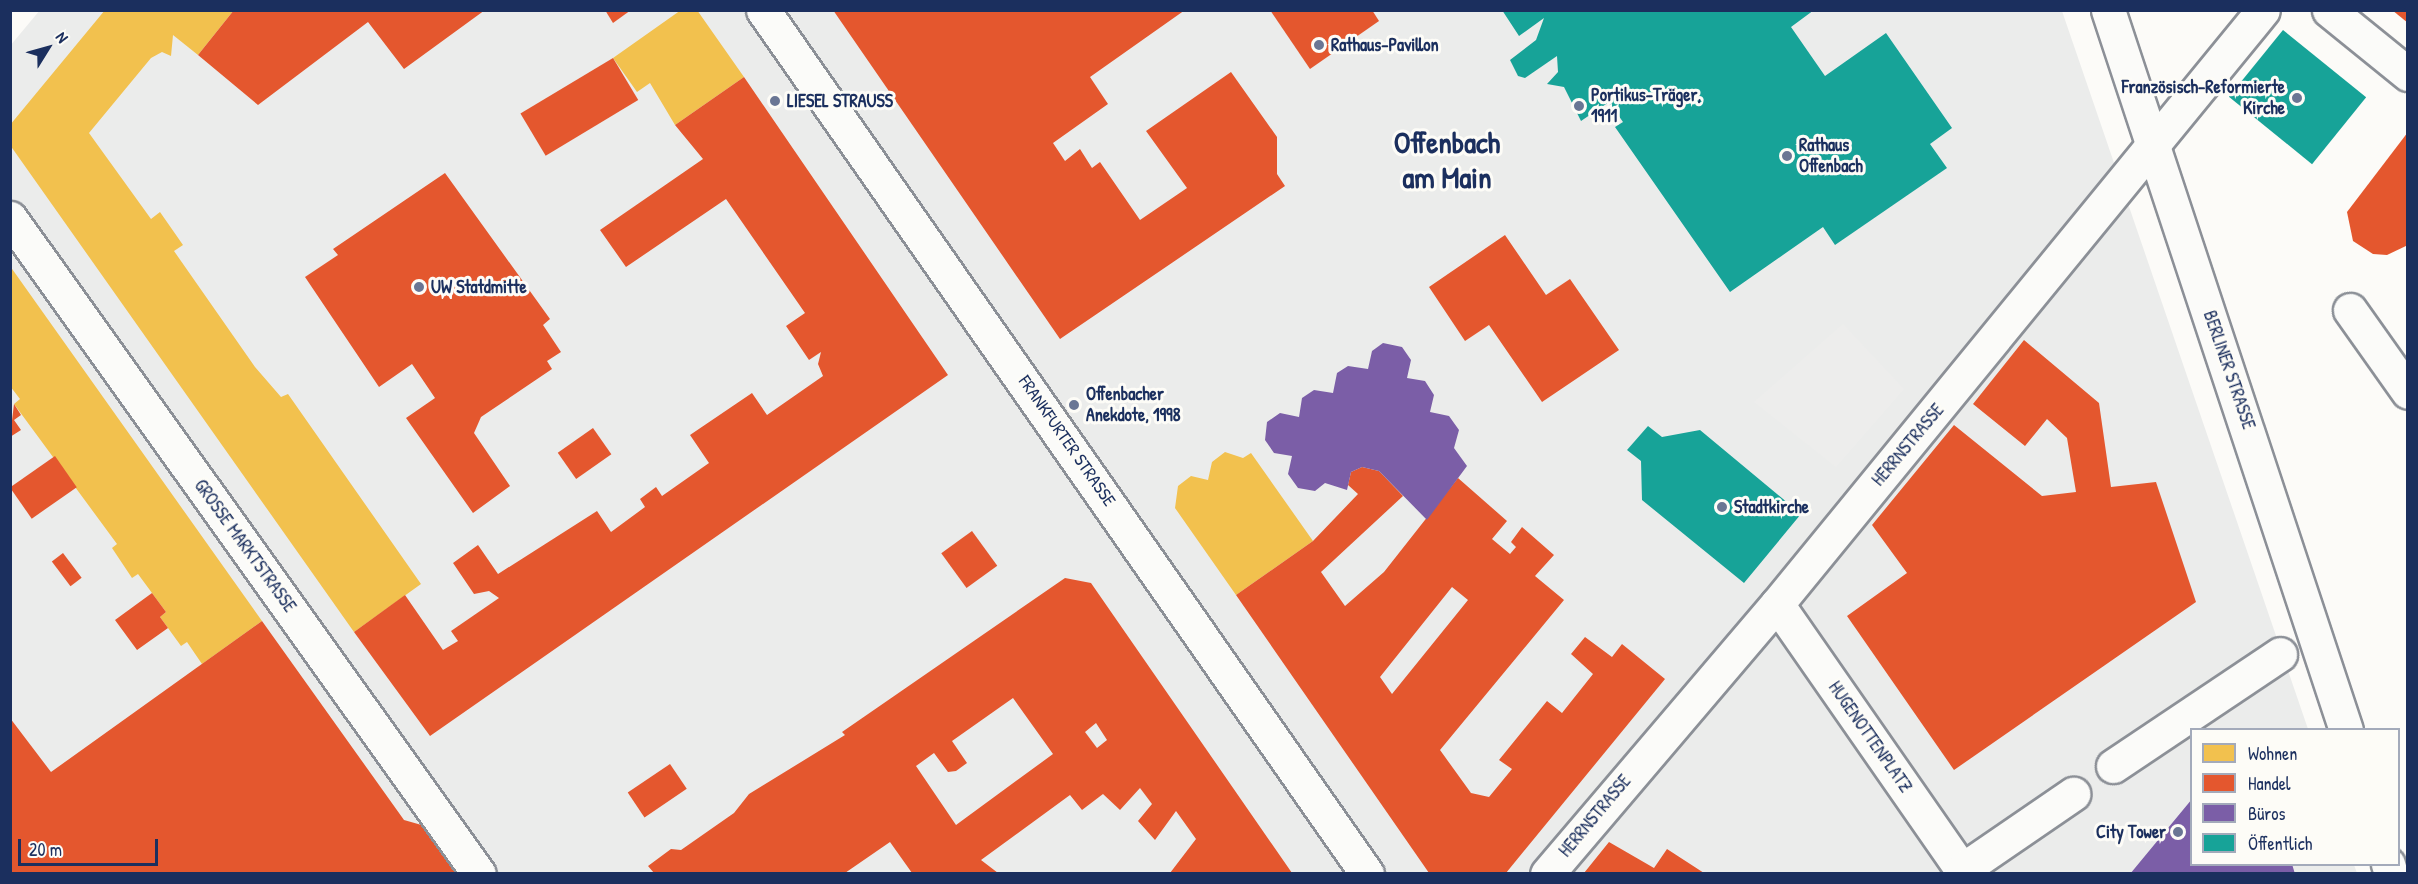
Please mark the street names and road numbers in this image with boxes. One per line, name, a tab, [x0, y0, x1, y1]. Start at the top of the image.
street label: BERLINER STRASSE	[2199, 308, 2259, 432]
street label: FRANKFURTER STRASSE	[1014, 372, 1120, 510]
street label: HERRNSTRASSE	[1867, 400, 1949, 490]
street label: GROSSE MARKTSTRASSE	[190, 475, 300, 617]
street label: HUGENOTTENPLATZ	[1824, 677, 1916, 797]
street label: HERRNSTRASSE	[1554, 771, 1636, 861]

